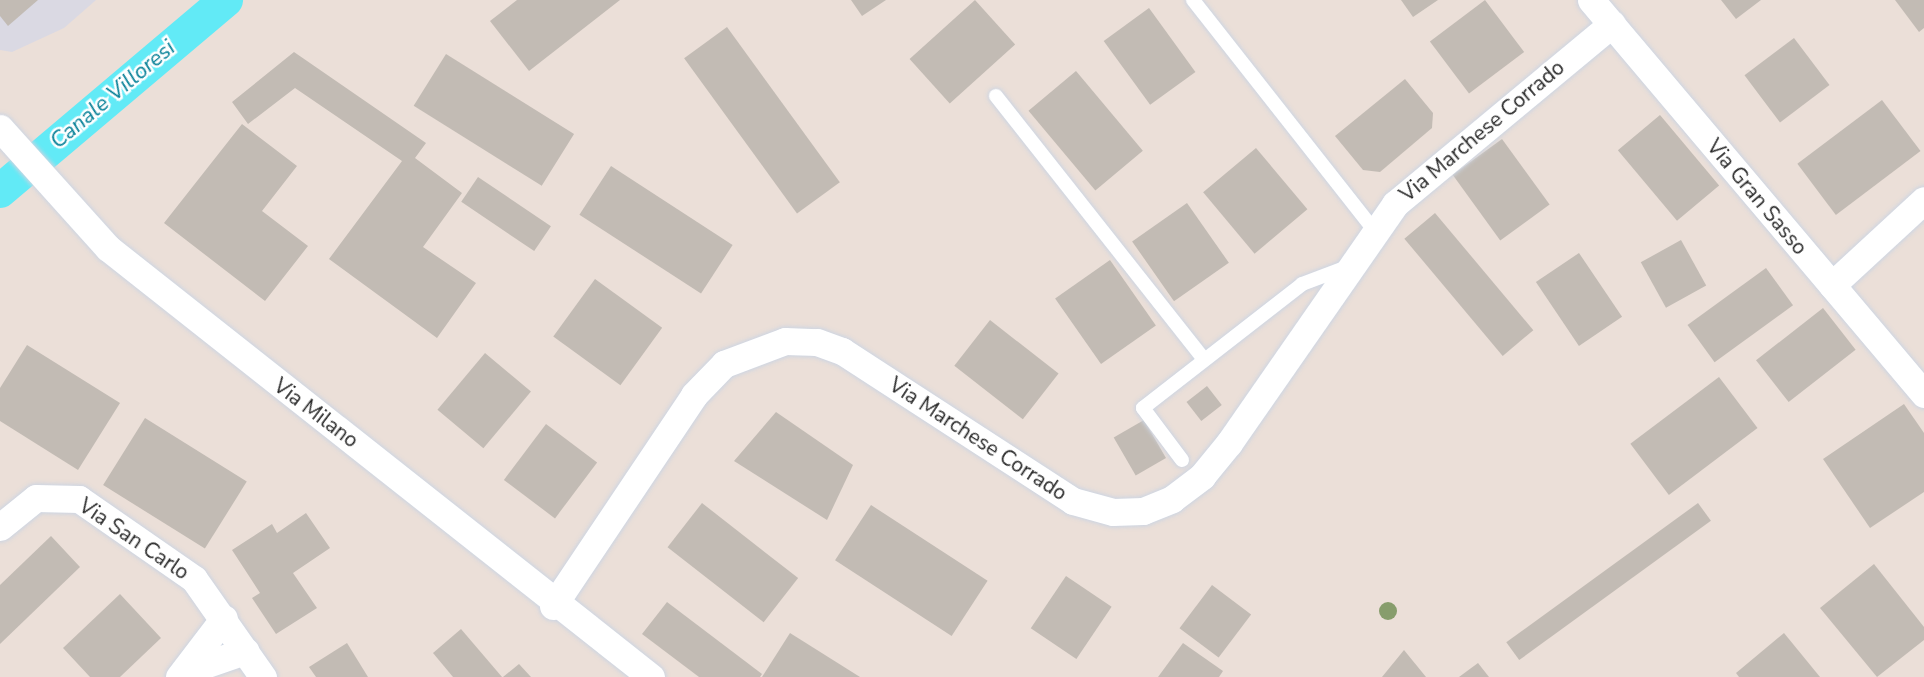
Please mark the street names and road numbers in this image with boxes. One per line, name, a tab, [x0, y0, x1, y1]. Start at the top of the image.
street label: Via Marchese Corrado	[1395, 55, 1569, 207]
street label: Via Gran Sasso	[1701, 134, 1813, 260]
street label: Via Marchese Corrado	[884, 372, 1072, 506]
street label: Via Milano	[269, 373, 363, 453]
street label: Via San Carlo	[74, 493, 194, 585]

